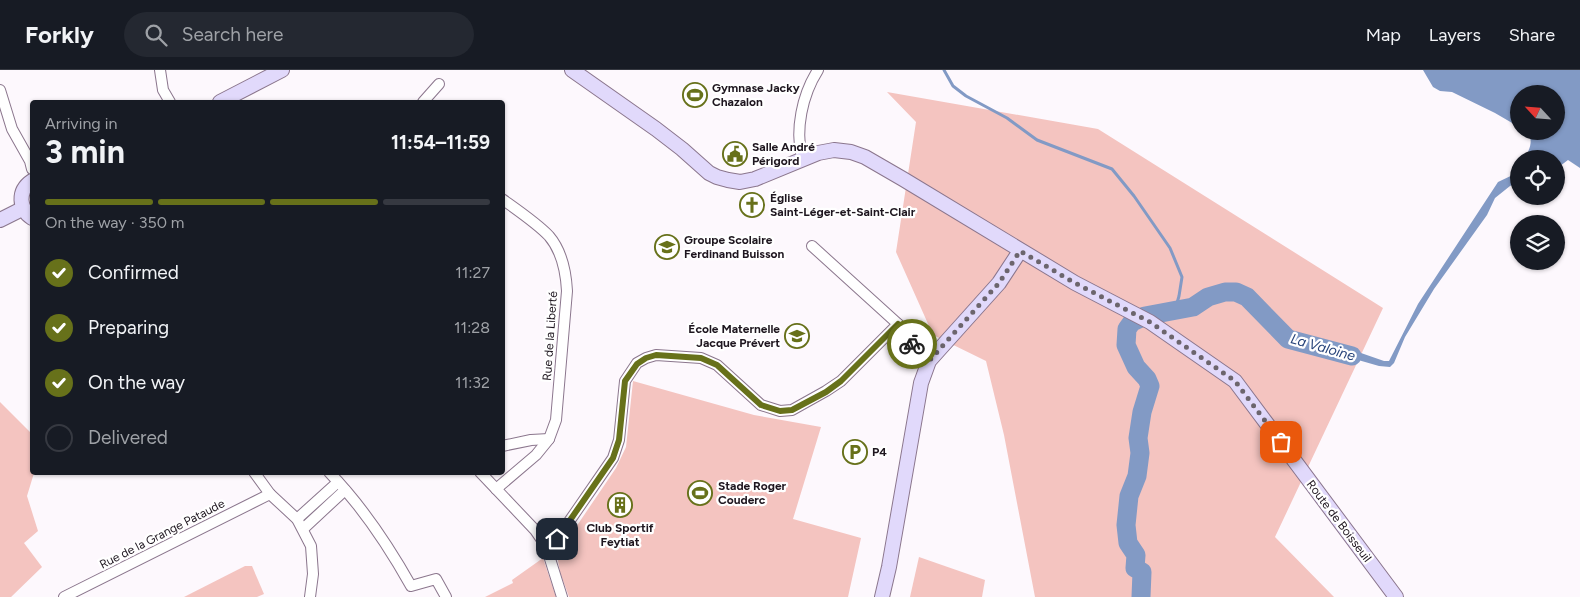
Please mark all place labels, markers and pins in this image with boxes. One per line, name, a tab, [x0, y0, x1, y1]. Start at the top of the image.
place label: Gymnase Jacky Chazalon	[712, 81, 800, 109]
sports icon: Gymnase Jacky Chazalon	[682, 82, 708, 108]
place label: Salle André Périgord	[752, 140, 815, 168]
public building icon: Salle André Périgord	[722, 141, 748, 167]
place label: Église Saint-Léger-et-Saint-Clair	[770, 191, 916, 219]
church icon: Église Saint-Léger-et-Saint-Clair	[739, 192, 765, 218]
place label: Groupe Scolaire Ferdinand Buisson	[684, 233, 785, 261]
school or university icon: Groupe Scolaire Ferdinand Buisson	[654, 234, 680, 260]
place label: École Maternelle Jacque Prévert	[688, 322, 780, 350]
school or university icon: École Maternelle Jacque Prévert	[784, 323, 810, 349]
pin	[1260, 421, 1302, 463]
parking icon: P4	[842, 439, 868, 465]
place label: P4	[872, 445, 887, 459]
place label: Stade Roger Couderc	[718, 479, 787, 507]
sports icon: Stade Roger Couderc	[687, 480, 713, 506]
building icon: Club Sportif Feytiat	[607, 492, 633, 518]
pin	[536, 518, 578, 560]
place label: Club Sportif Feytiat	[586, 521, 654, 549]

